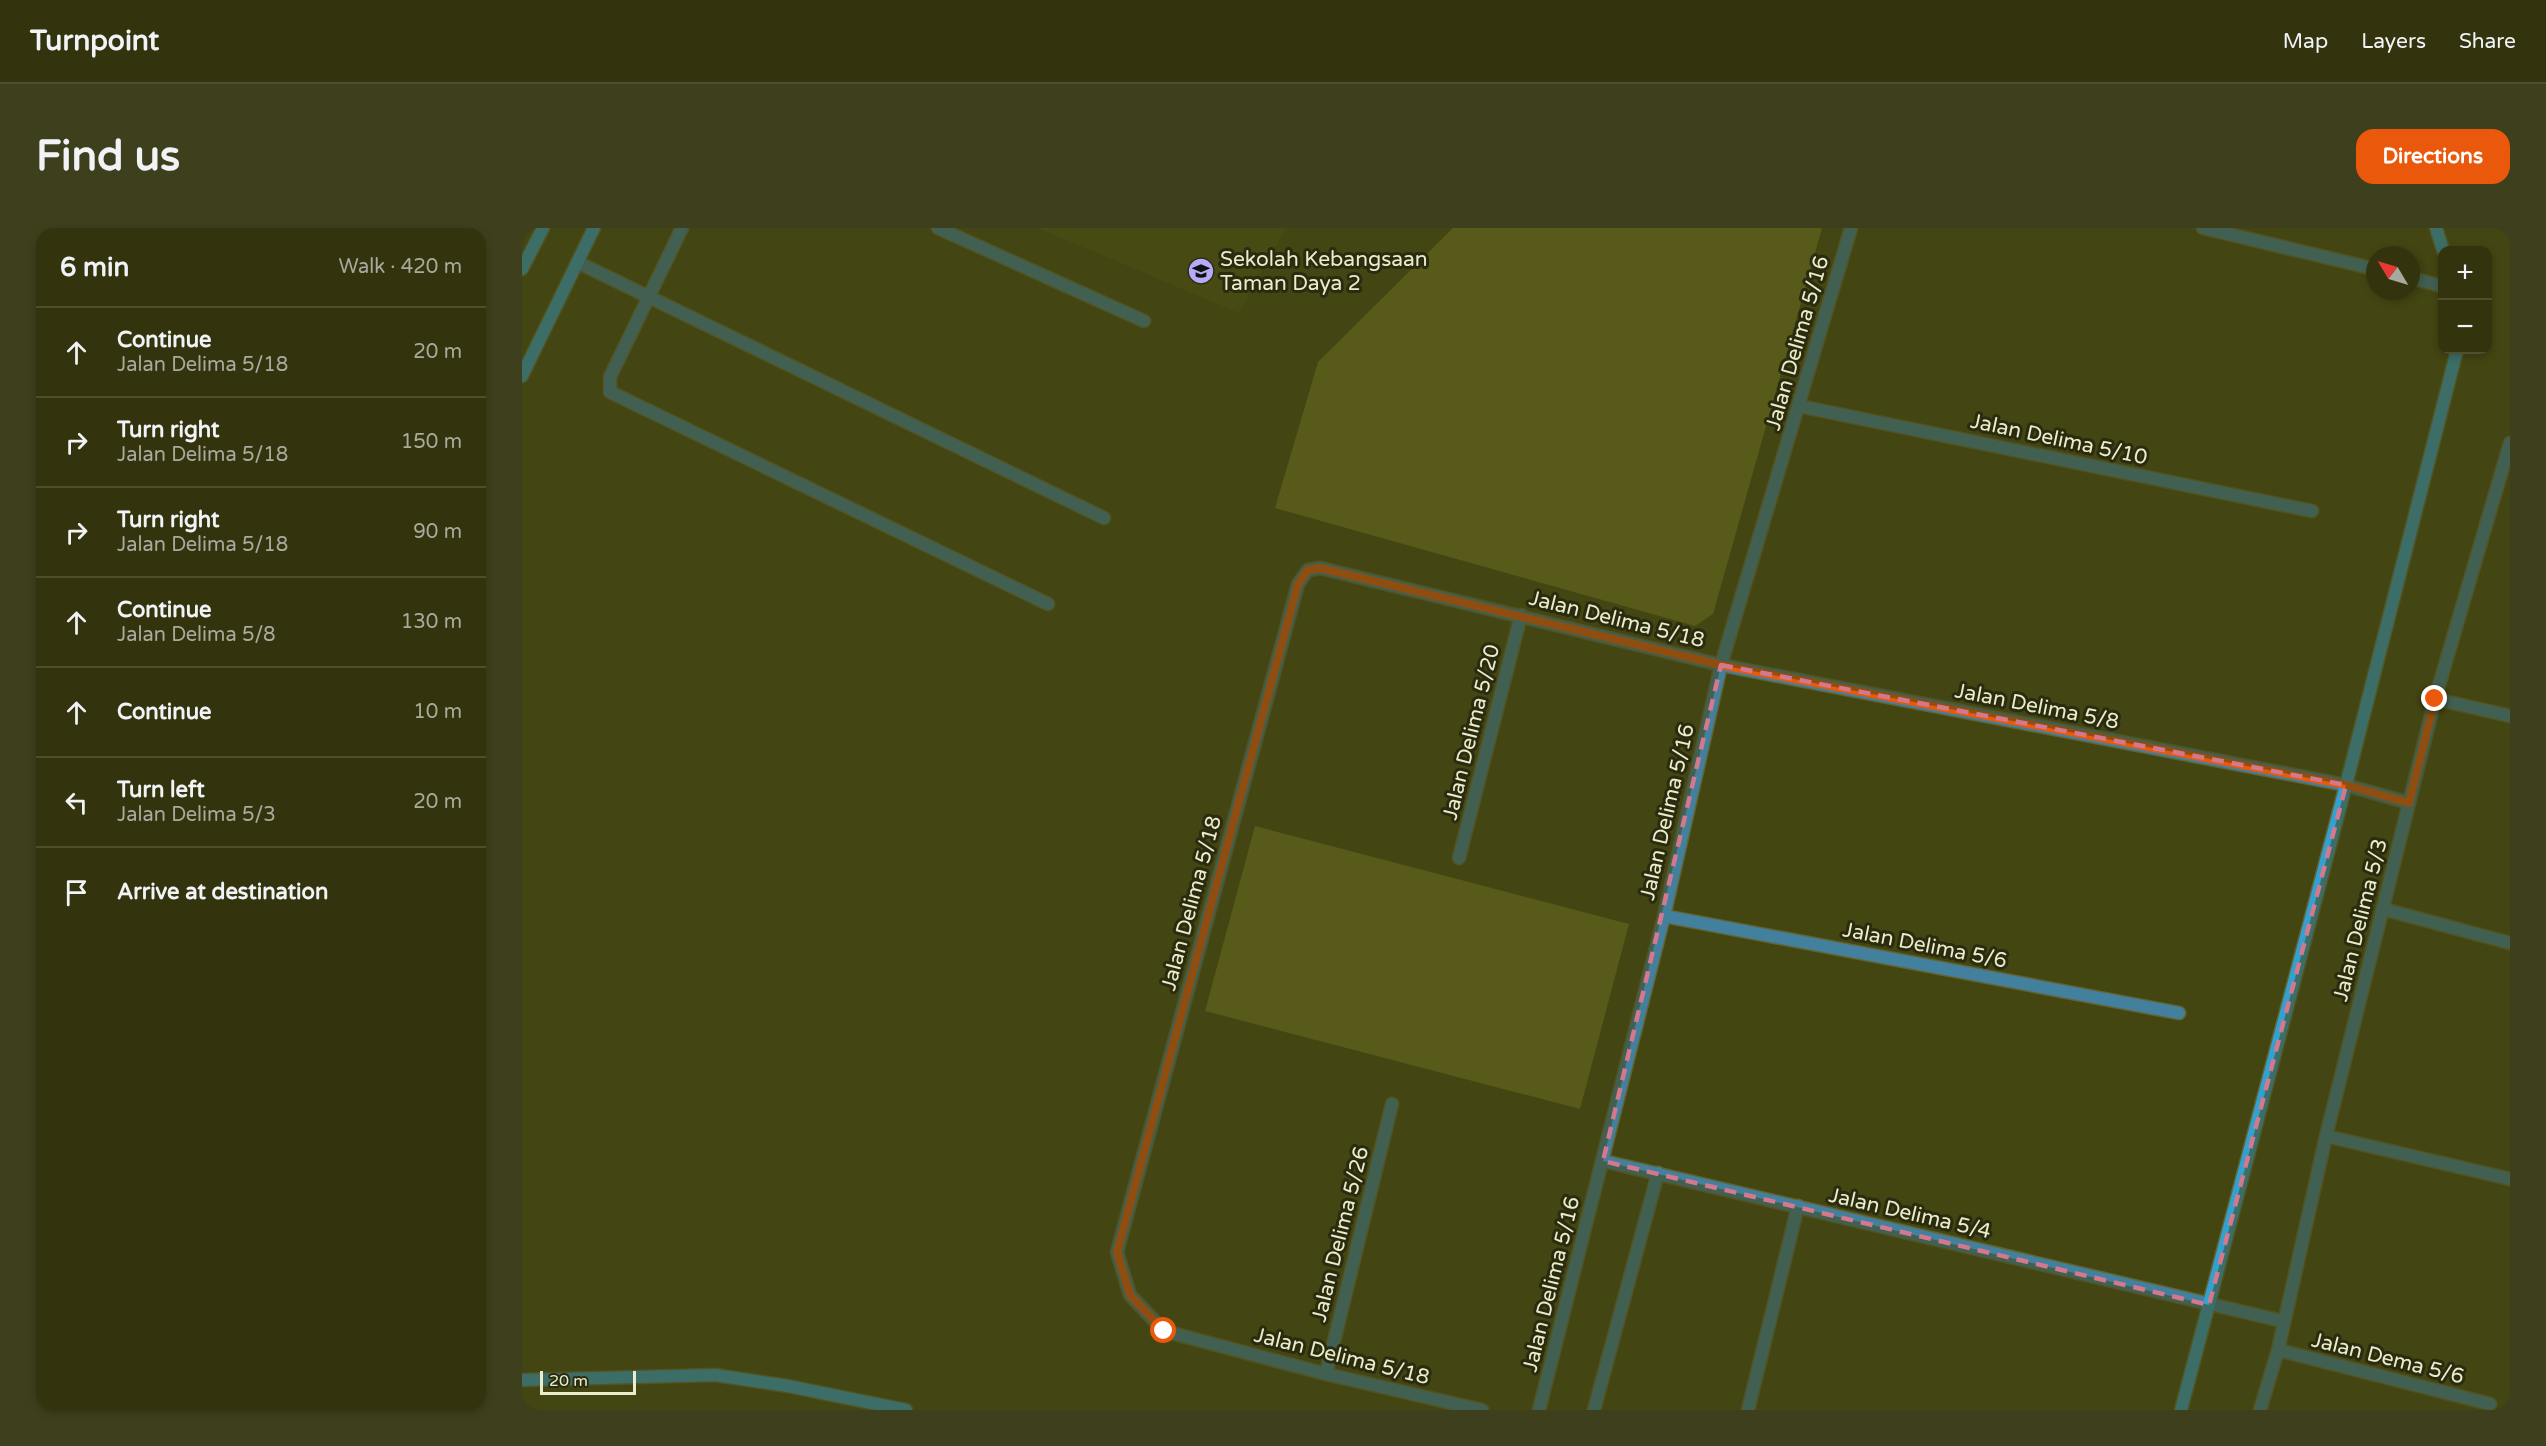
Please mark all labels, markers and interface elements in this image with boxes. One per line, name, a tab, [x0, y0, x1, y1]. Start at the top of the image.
text: Turnpoint	[30, 24, 159, 58]
text: Map	[2283, 29, 2328, 54]
text: Layers	[2361, 29, 2426, 54]
text: Share	[2459, 29, 2516, 54]
button: Directions	[2356, 129, 2510, 184]
text: Find us	[36, 131, 180, 182]
north arrow	[2366, 246, 2420, 300]
map controls	[2438, 246, 2492, 354]
button: +	[2438, 246, 2492, 300]
place label: Sekolah Kebangsaan Taman Daya 2	[1220, 247, 1428, 296]
text: 6 min	[60, 252, 129, 283]
street label: Jalan Delima 5/16	[1761, 253, 1834, 433]
text: Walk · 420 m	[339, 255, 462, 279]
school or university icon: Sekolah Kebangsaan Taman Daya 2	[1186, 256, 1216, 286]
button: −	[2438, 300, 2492, 354]
text: Continue	[117, 327, 212, 353]
icon: ahead	[60, 336, 93, 369]
text: 20 m	[413, 340, 462, 364]
text: Jalan Delima 5/18	[117, 353, 288, 377]
street label: Jalan Delima 5/10	[1968, 409, 2150, 470]
text: Turn right	[117, 417, 219, 443]
icon: right	[60, 426, 93, 459]
text: 150 m	[401, 430, 462, 454]
text: Jalan Delima 5/18	[117, 443, 288, 467]
text: Turn right	[117, 507, 219, 533]
icon: right	[60, 516, 93, 549]
text: 90 m	[413, 520, 462, 544]
text: Jalan Delima 5/18	[117, 533, 288, 557]
street label: Jalan Delima 5/18	[1527, 586, 1707, 653]
text: Continue	[117, 597, 212, 623]
icon: ahead	[60, 606, 93, 639]
text: 130 m	[401, 610, 462, 634]
text: Jalan Delima 5/8	[117, 623, 275, 647]
street label: Jalan Delima 5/20	[1438, 642, 1505, 822]
street label: Jalan Delima 5/8	[1953, 678, 2121, 735]
route end	[2421, 685, 2447, 711]
icon: ahead	[60, 696, 93, 729]
text: Continue	[117, 699, 212, 725]
text: 10 m	[413, 700, 462, 724]
street label: Jalan Delima 5/16	[1635, 722, 1700, 903]
text: Turn left	[117, 777, 205, 803]
icon: left	[60, 786, 93, 819]
text: 20 m	[413, 790, 462, 814]
text: Jalan Delima 5/3	[117, 803, 276, 827]
street label: Jalan Delima 5/18	[1156, 813, 1227, 993]
street label: Jalan Delima 5/3	[2328, 836, 2393, 1004]
icon: arrive	[60, 876, 93, 909]
text: Arrive at destination	[117, 879, 328, 905]
street label: Jalan Delima 5/6	[1841, 917, 2009, 974]
street label: Jalan Delima 5/26	[1307, 1144, 1374, 1324]
street label: Jalan Delima 5/4	[1826, 1183, 1993, 1244]
street label: Jalan Delima 5/16	[1518, 1194, 1585, 1374]
route start	[1150, 1317, 1176, 1343]
street label: Jalan Delima 5/18	[1252, 1323, 1432, 1390]
street label: Jalan Dema 5/6	[2309, 1327, 2467, 1390]
scale bar	[540, 1368, 636, 1396]
text: 20 m	[549, 1371, 588, 1391]

